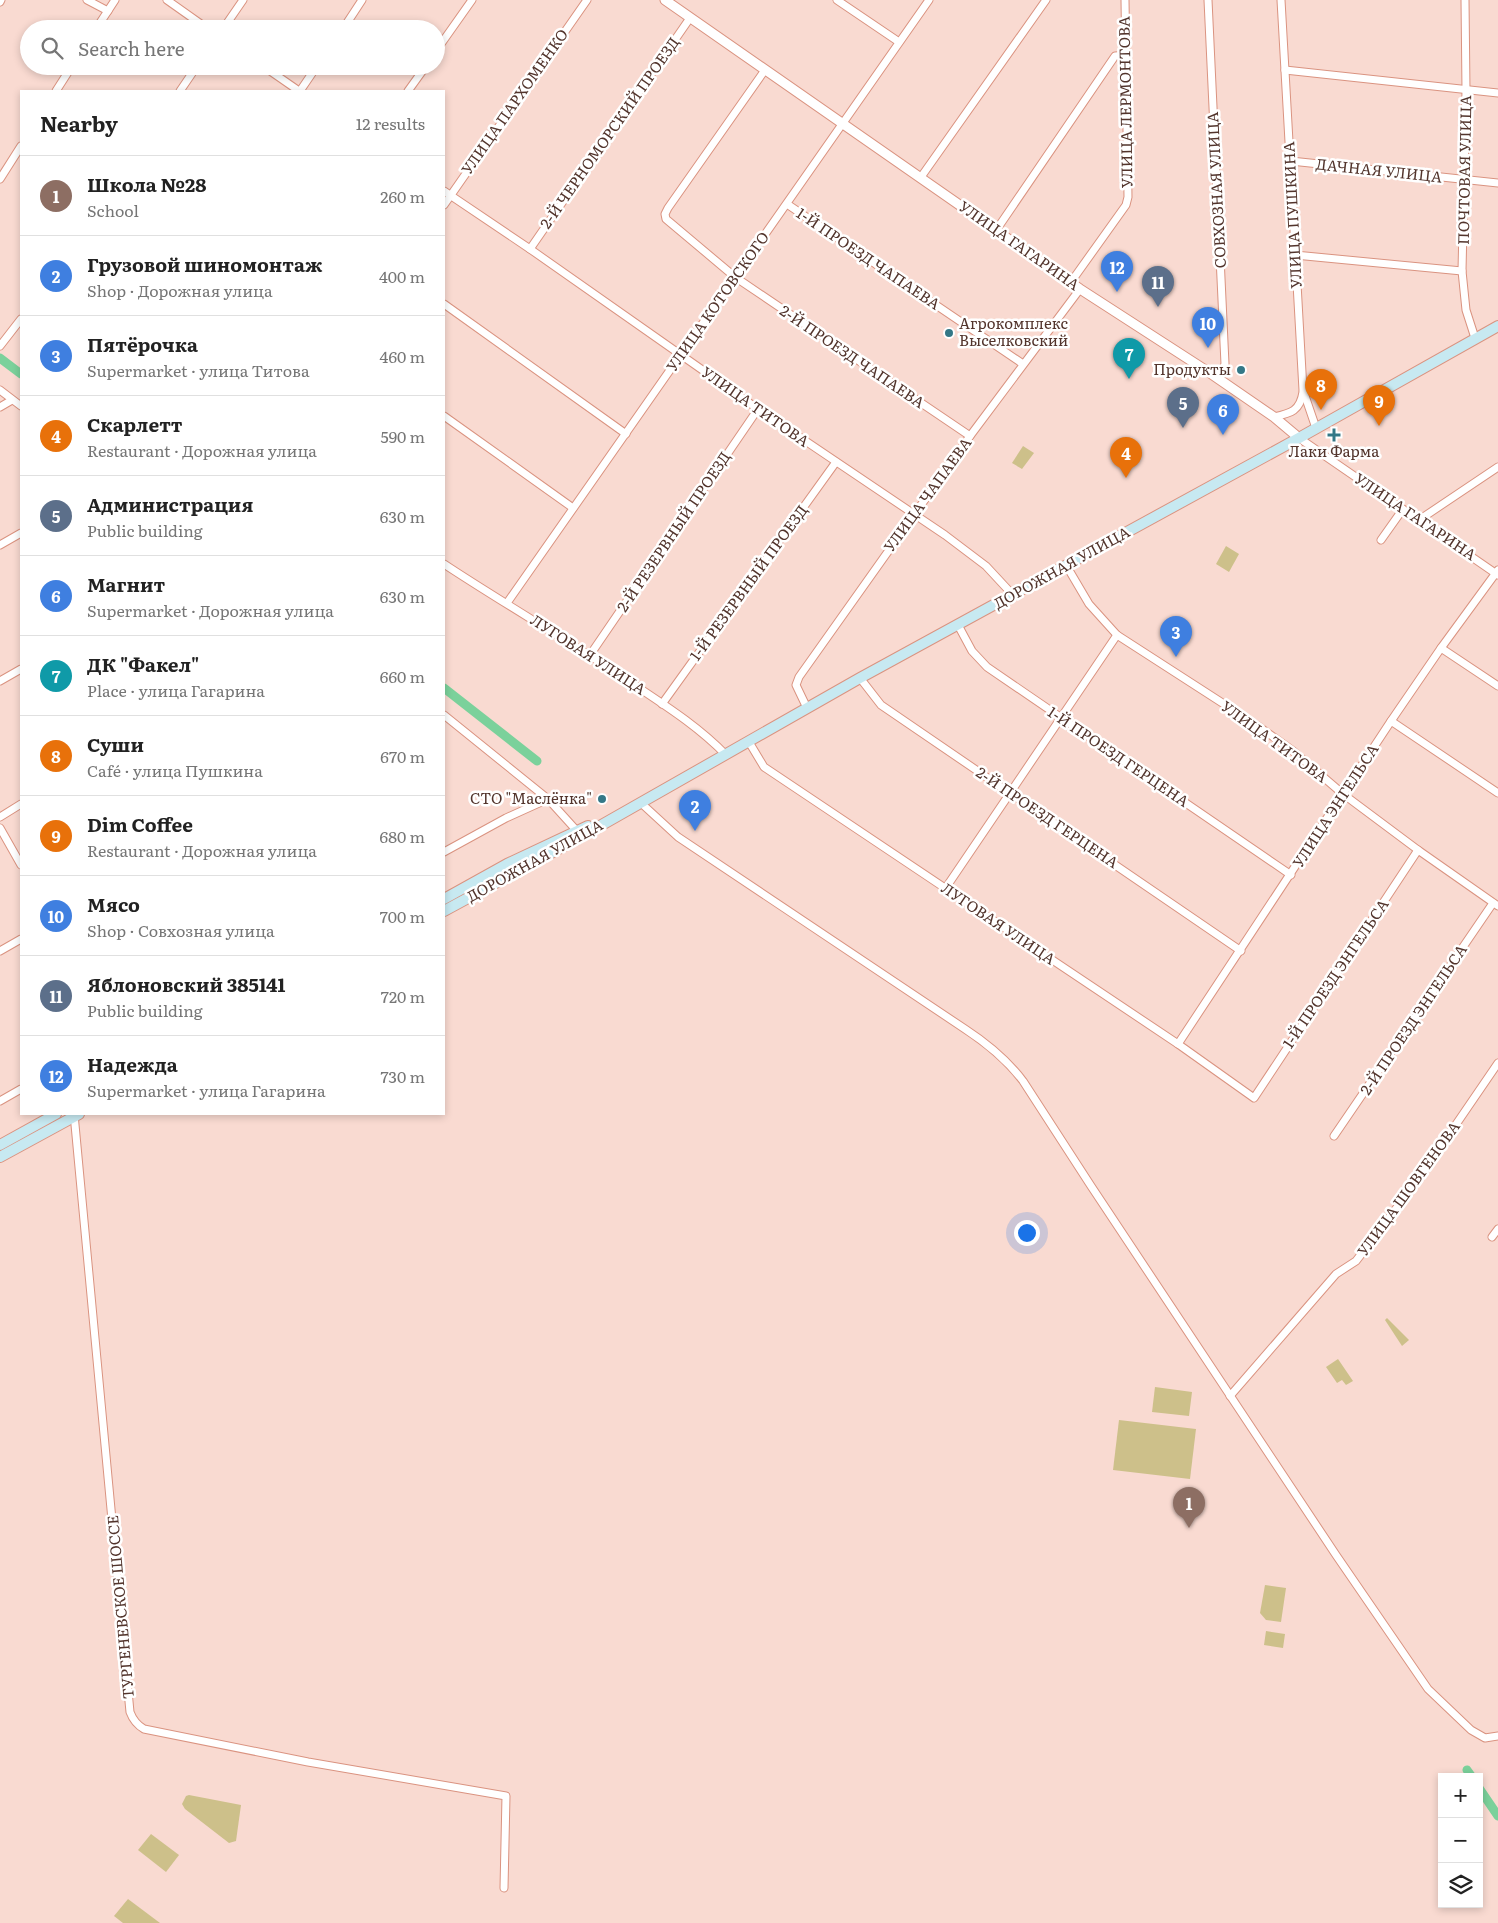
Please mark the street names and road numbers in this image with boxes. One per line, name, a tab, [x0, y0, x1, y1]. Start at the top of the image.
street label: УЛИЦА ЛЕРМОНТОВА	[1112, 16, 1137, 188]
street label: УЛИЦА ПАРХОМЕНКО	[455, 24, 573, 179]
street label: 2-Й ЧЕРНОМОРСКИЙ ПРОЕЗД	[534, 31, 684, 233]
street label: ПОЧТОВАЯ УЛИЦА	[1451, 95, 1476, 245]
street label: СОВХОЗНАЯ УЛИЦА	[1200, 111, 1231, 269]
street label: УЛИЦА ПУШКИНА	[1276, 141, 1307, 289]
street label: ДАЧНАЯ УЛИЦА	[1315, 151, 1443, 188]
street label: УЛИЦА ГАГАРИНА	[955, 194, 1085, 295]
street label: 1-Й ПРОЕЗД ЧАПАЕВА	[792, 201, 945, 315]
street label: УЛИЦА КОТОВСКОГО	[660, 226, 774, 376]
street label: 2-Й ПРОЕЗД ЧАПАЕВА	[776, 299, 930, 413]
street label: УЛИЦА ТИТОВА	[697, 360, 815, 452]
street label: УЛИЦА ЧАПАЕВА	[877, 432, 976, 556]
street label: 2-Й РЕЗЕРВНЫЙ ПРОЕЗД	[610, 446, 735, 616]
street label: УЛИЦА ГАГАРИНА	[1350, 466, 1482, 565]
street label: 1-Й РЕЗЕРВНЫЙ ПРОЕЗД	[683, 499, 812, 665]
street label: ДОРОЖНАЯ УЛИЦА	[989, 520, 1134, 614]
street label: ЛУГОВАЯ УЛИЦА	[527, 608, 651, 700]
street label: УЛИЦА ТИТОВА	[1217, 694, 1333, 787]
street label: 1-Й ПРОЕЗД ГЕРЦЕНА	[1044, 700, 1194, 812]
street label: УЛИЦА ЭНГЕЛЬСА	[1286, 739, 1384, 872]
street label: 2-Й ПРОЕЗД ГЕРЦЕНА	[972, 760, 1124, 873]
street label: ДОРОЖНАЯ УЛИЦА	[462, 813, 607, 907]
street label: ЛУГОВАЯ УЛИЦА	[937, 876, 1061, 970]
street label: 1-Й ПРОЕЗД ЭНГЕЛЬСА	[1276, 894, 1393, 1053]
street label: 2-Й ПРОЕЗД ЭНГЕЛЬСА	[1354, 939, 1472, 1099]
street label: УЛИЦА ШОВГЕНОВА	[1351, 1116, 1465, 1261]
street label: ТУРГЕНЕВСКОЕ ШОССЕ	[100, 1514, 139, 1700]

